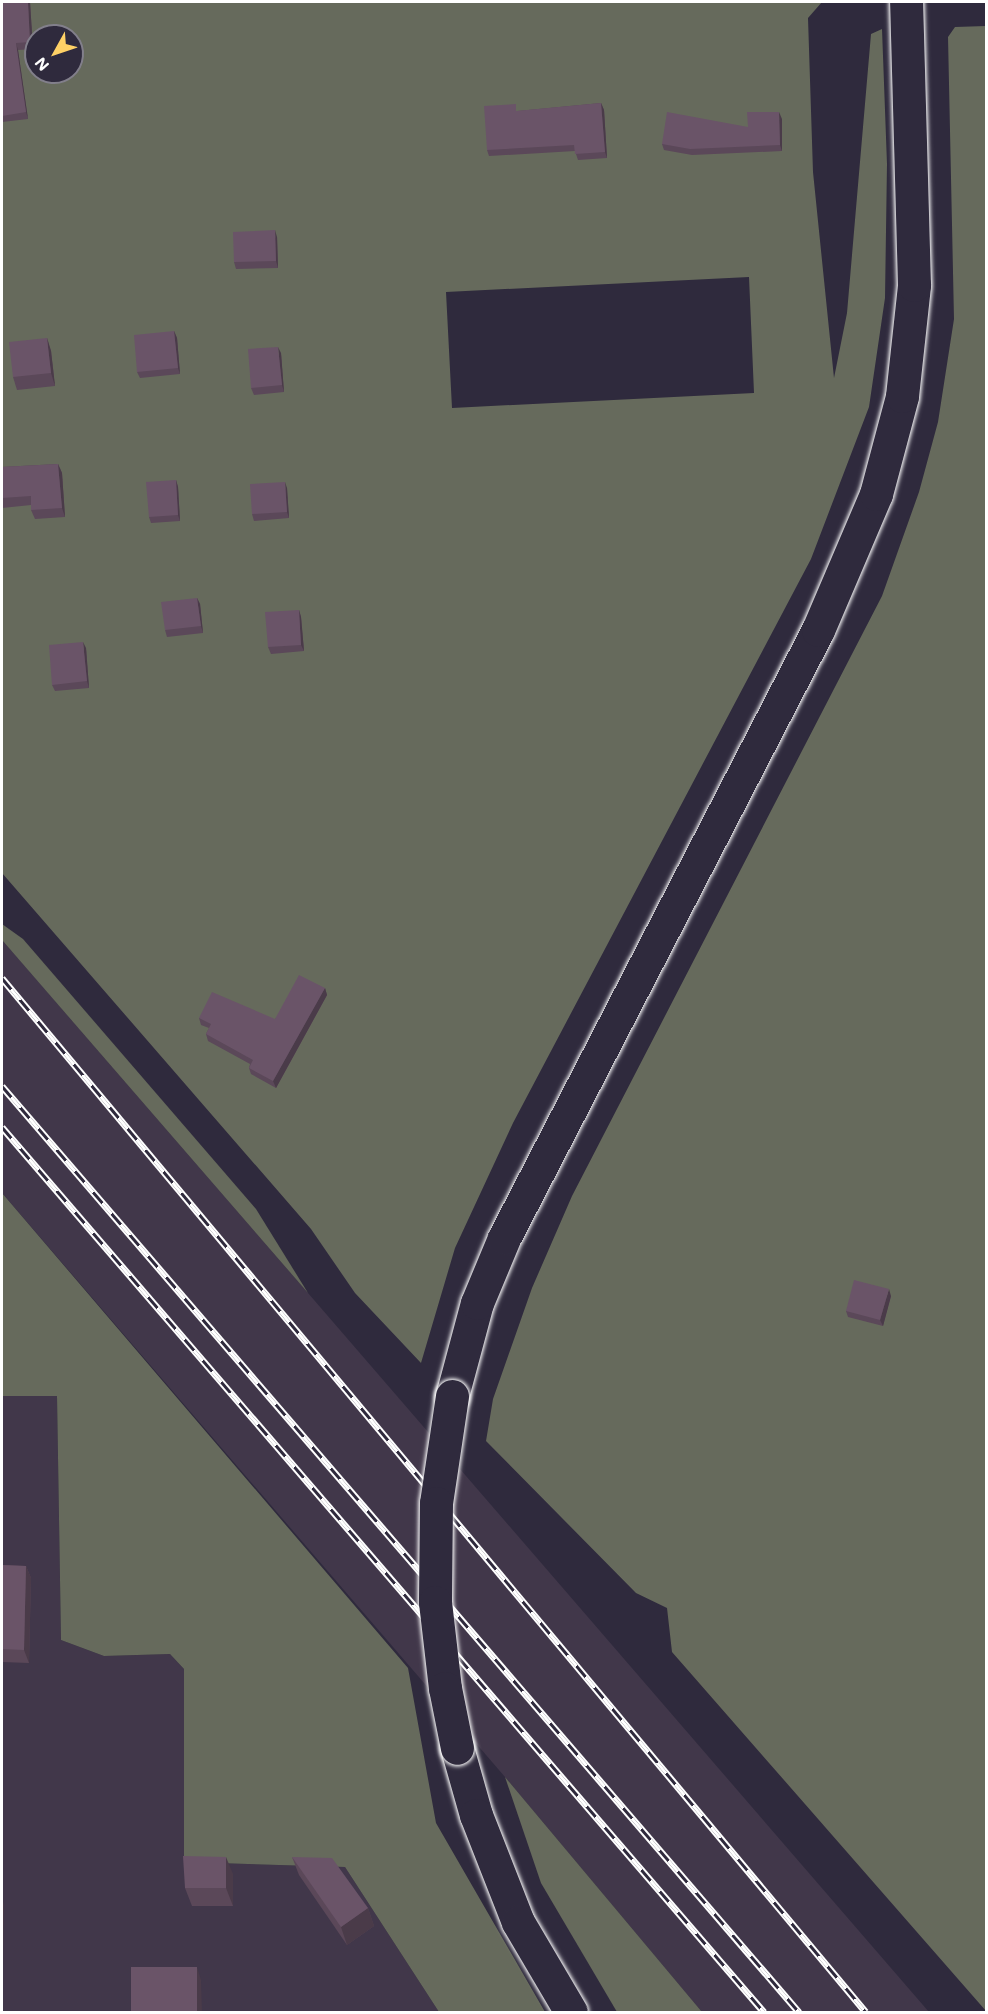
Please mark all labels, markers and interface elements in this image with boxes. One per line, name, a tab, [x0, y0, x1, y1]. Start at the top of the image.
north arrow	[24, 24, 84, 84]
text: N	[29, 53, 53, 76]

